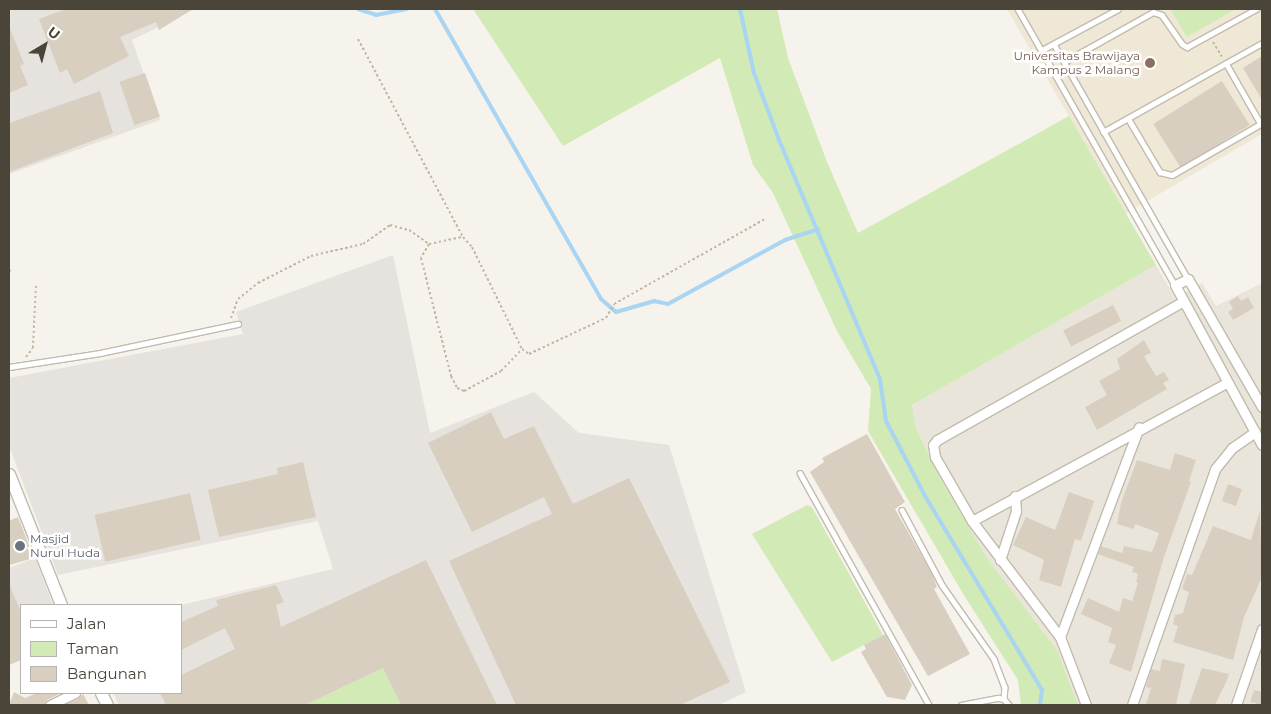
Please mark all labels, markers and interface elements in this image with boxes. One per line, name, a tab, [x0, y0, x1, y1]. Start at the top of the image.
north arrow	[20, 20, 70, 70]
text: U	[44, 23, 64, 44]
place label: Universitas Brawijaya Kampus 2 Malang	[1014, 49, 1140, 77]
marker: Universitas Brawijaya Kampus 2 Malang	[1144, 57, 1156, 69]
place label: Masjid Nurul Huda	[30, 532, 100, 560]
marker: Masjid Nurul Huda	[14, 540, 26, 552]
legend	[20, 604, 182, 694]
text: Jalan	[67, 614, 106, 633]
text: Taman	[67, 639, 119, 658]
text: Bangunan	[67, 664, 147, 683]

